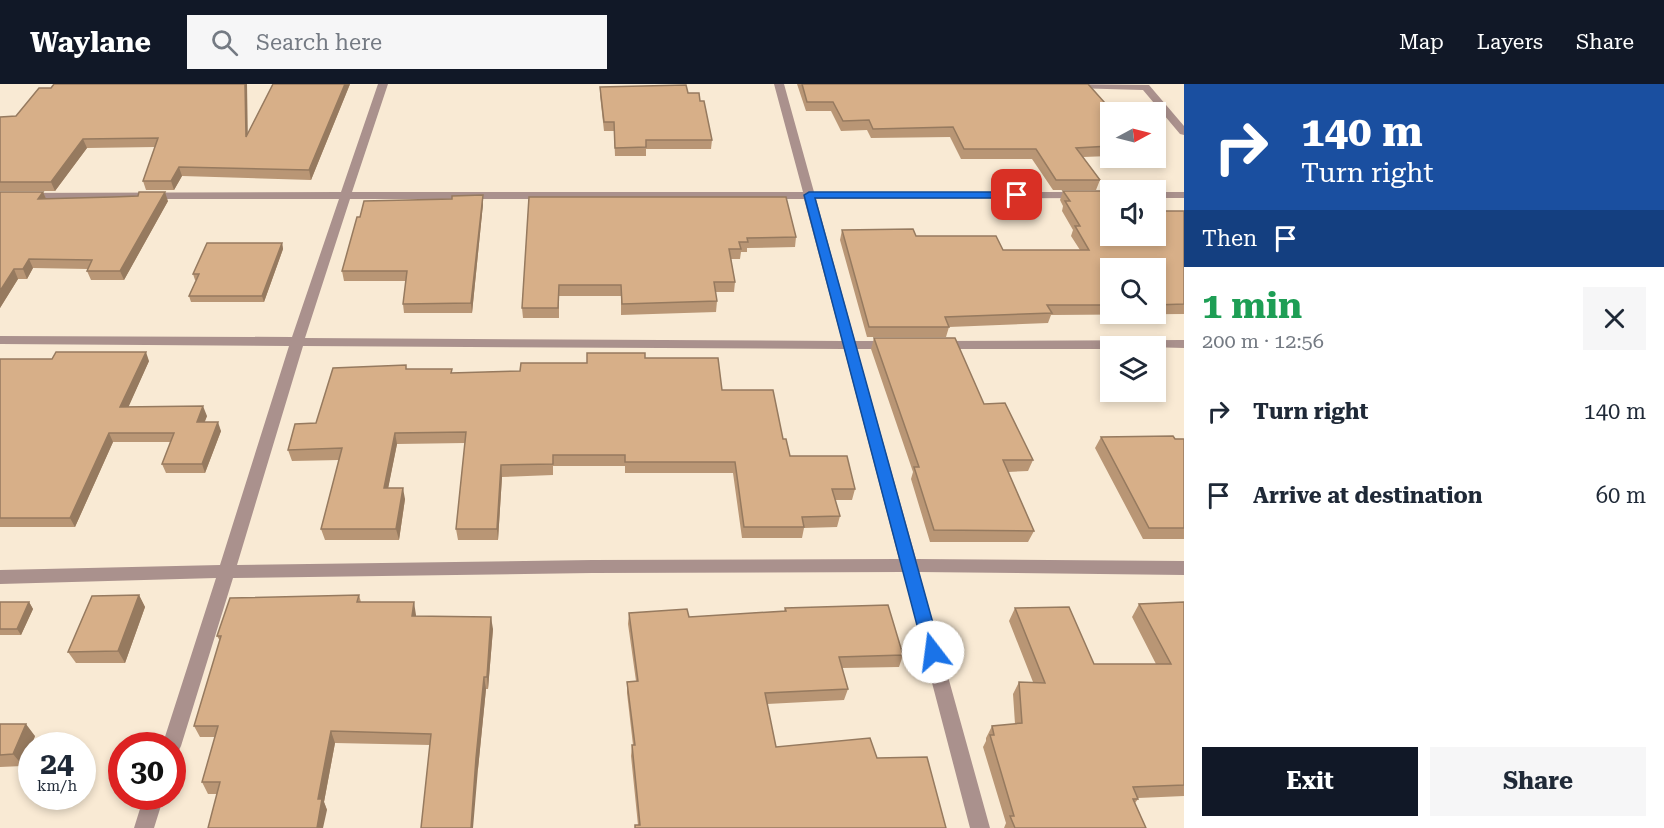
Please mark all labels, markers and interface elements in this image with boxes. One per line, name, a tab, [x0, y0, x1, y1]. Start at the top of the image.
search box	[187, 15, 607, 69]
text: Waylane	[30, 26, 151, 59]
icon: search	[208, 26, 241, 59]
text: Search here	[256, 30, 382, 55]
text: Map	[1399, 30, 1444, 54]
text: Layers	[1477, 30, 1543, 54]
text: Share	[1576, 30, 1634, 54]
north arrow	[1100, 102, 1166, 168]
map controls	[1100, 102, 1166, 402]
text: 140 m	[1301, 107, 1423, 156]
icon: right	[1202, 108, 1280, 186]
text: Turn right	[1301, 157, 1434, 189]
pin	[991, 169, 1042, 220]
icon: arrive	[1000, 178, 1033, 211]
button: sound	[1100, 180, 1166, 246]
icon: arrive	[1269, 222, 1302, 255]
text: Then	[1202, 226, 1257, 251]
button: search	[1100, 258, 1166, 324]
text: 1 min	[1202, 285, 1302, 327]
button: close	[1583, 287, 1646, 350]
text: 200 m · 12:56	[1202, 329, 1324, 353]
button: layers	[1100, 336, 1166, 402]
icon: right	[1202, 395, 1235, 428]
text: Turn right	[1253, 399, 1368, 424]
text: 140 m	[1583, 399, 1646, 424]
icon: arrive	[1202, 479, 1235, 512]
text: Arrive at destination	[1253, 483, 1482, 508]
text: 60 m	[1596, 483, 1646, 508]
position arrow	[901, 620, 965, 684]
speed limit sign: 30	[108, 732, 186, 810]
text: 24	[40, 746, 74, 781]
button: Exit	[1202, 747, 1418, 816]
button: Share	[1430, 747, 1646, 816]
text: km/h	[37, 777, 77, 795]

